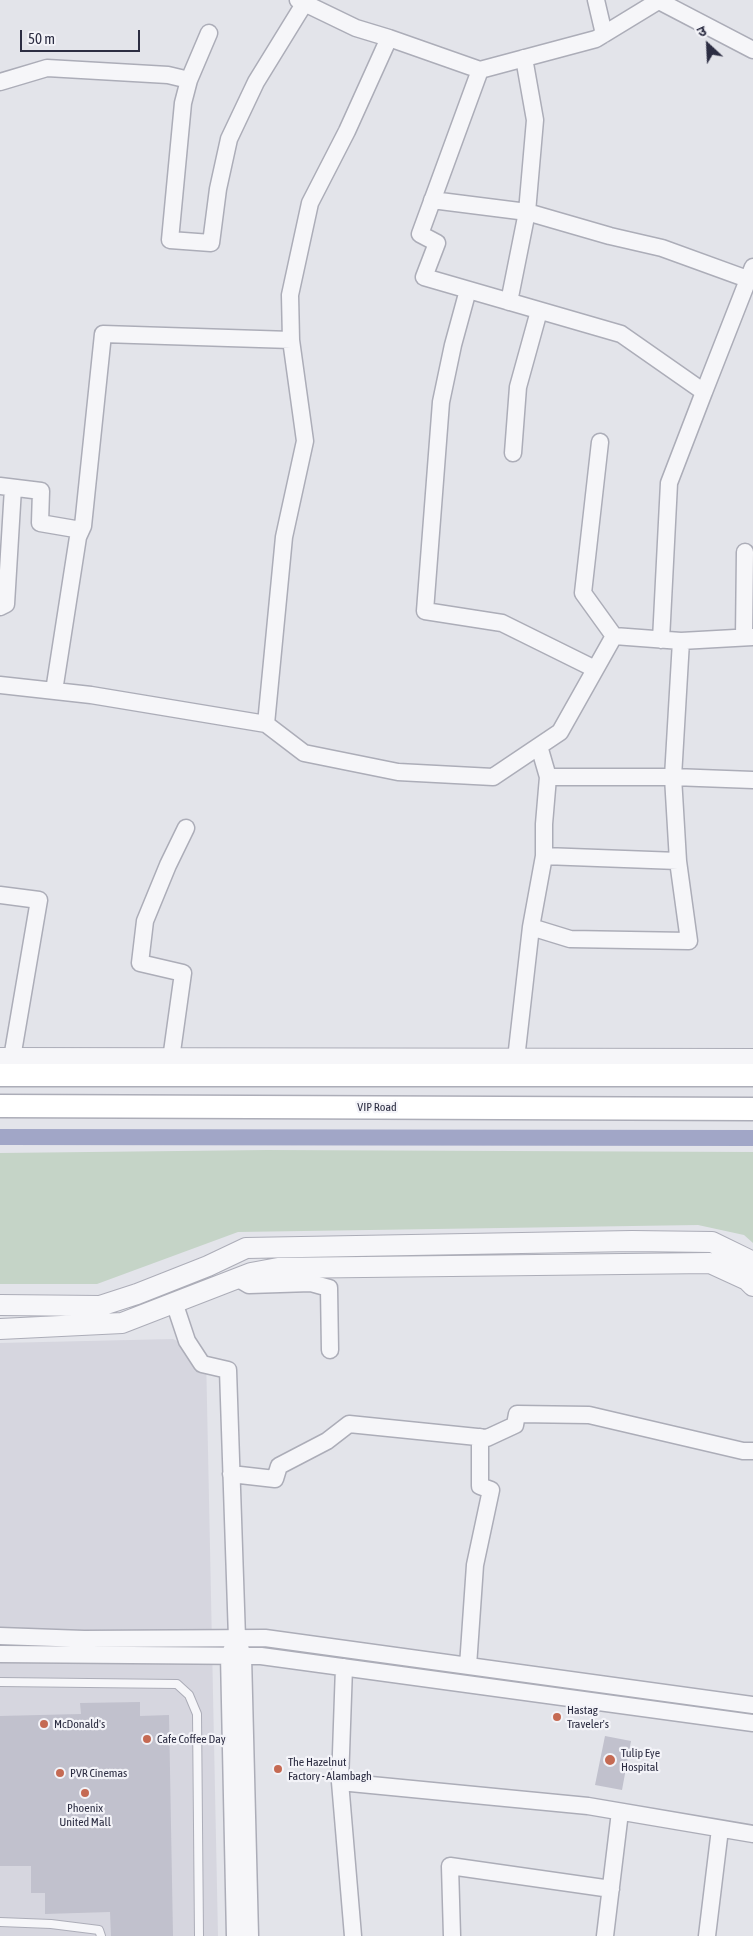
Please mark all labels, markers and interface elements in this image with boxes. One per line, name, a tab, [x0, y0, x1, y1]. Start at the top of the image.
scale bar	[22, 20, 142, 52]
north arrow	[683, 20, 733, 70]
text: उ	[695, 22, 709, 40]
text: 50 m	[28, 30, 55, 47]
street label: VIP Road	[357, 1100, 397, 1114]
place label: Hastag Traveler's	[567, 1703, 609, 1731]
marker: Hastag Traveler's	[551, 1711, 563, 1723]
place label: McDonald's	[54, 1717, 105, 1731]
marker: McDonald's	[38, 1718, 50, 1730]
place label: Cafe Coffee Day	[157, 1732, 226, 1746]
marker: Cafe Coffee Day	[141, 1733, 153, 1745]
place label: Tulip Eye Hospital	[621, 1746, 660, 1774]
marker: Tulip Eye Hospital	[603, 1753, 617, 1767]
place label: The Hazelnut Factory - Alambagh	[288, 1755, 372, 1783]
marker: The Hazelnut Factory - Alambagh	[272, 1763, 284, 1775]
place label: PVR Cinemas	[70, 1766, 127, 1780]
marker: PVR Cinemas	[54, 1767, 66, 1779]
marker: Phoenix United Mall	[79, 1787, 91, 1799]
place label: Phoenix United Mall	[59, 1801, 111, 1829]

